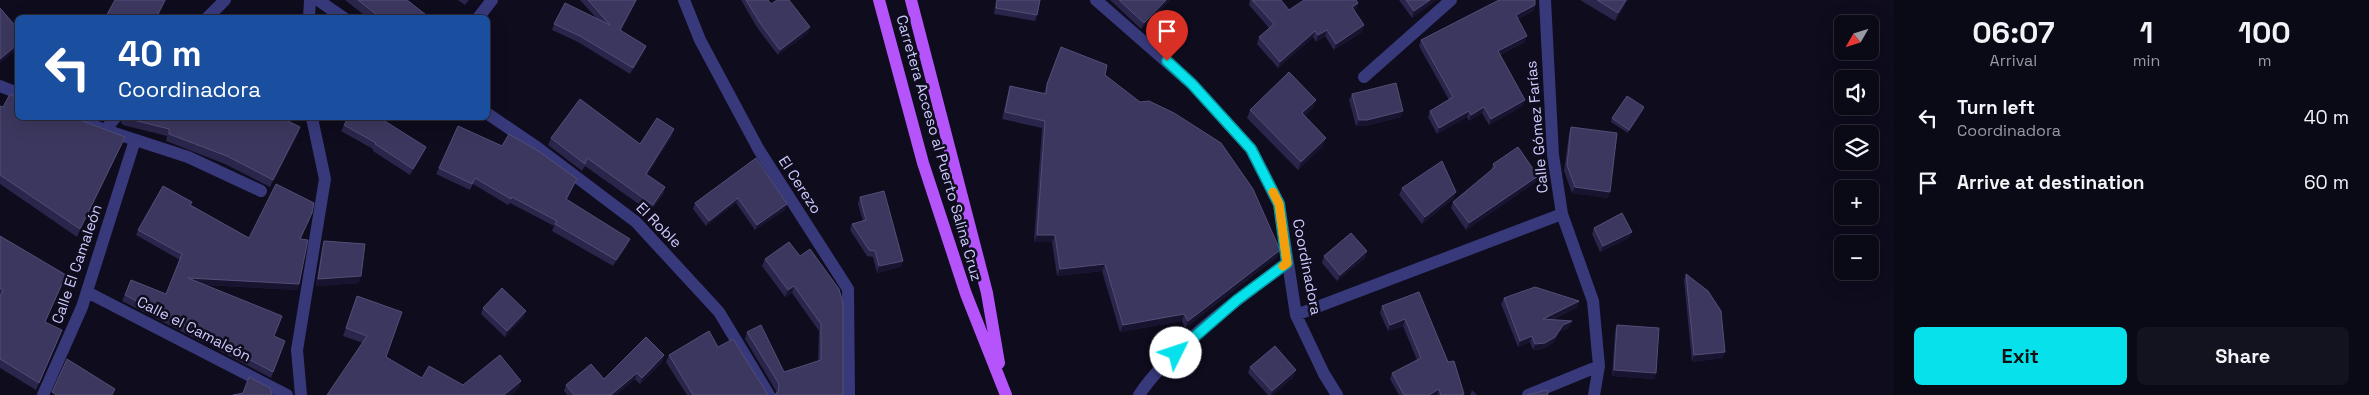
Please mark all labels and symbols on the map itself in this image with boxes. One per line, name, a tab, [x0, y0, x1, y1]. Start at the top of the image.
pin	[1146, 10, 1188, 61]
street label: Carretera Acceso al Puerto Salina Cruz	[892, 13, 987, 283]
north arrow	[1834, 15, 1879, 60]
street label: Calle Gómez Farías	[1521, 60, 1552, 194]
street label: El Cerezo	[775, 152, 826, 217]
street label: El Roble	[633, 198, 686, 252]
street label: Calle El Camaleón	[47, 202, 106, 326]
street label: Coordinadora	[1289, 217, 1326, 317]
street label: Calle el Camaleón	[134, 292, 254, 366]
position arrow	[1149, 326, 1201, 378]

